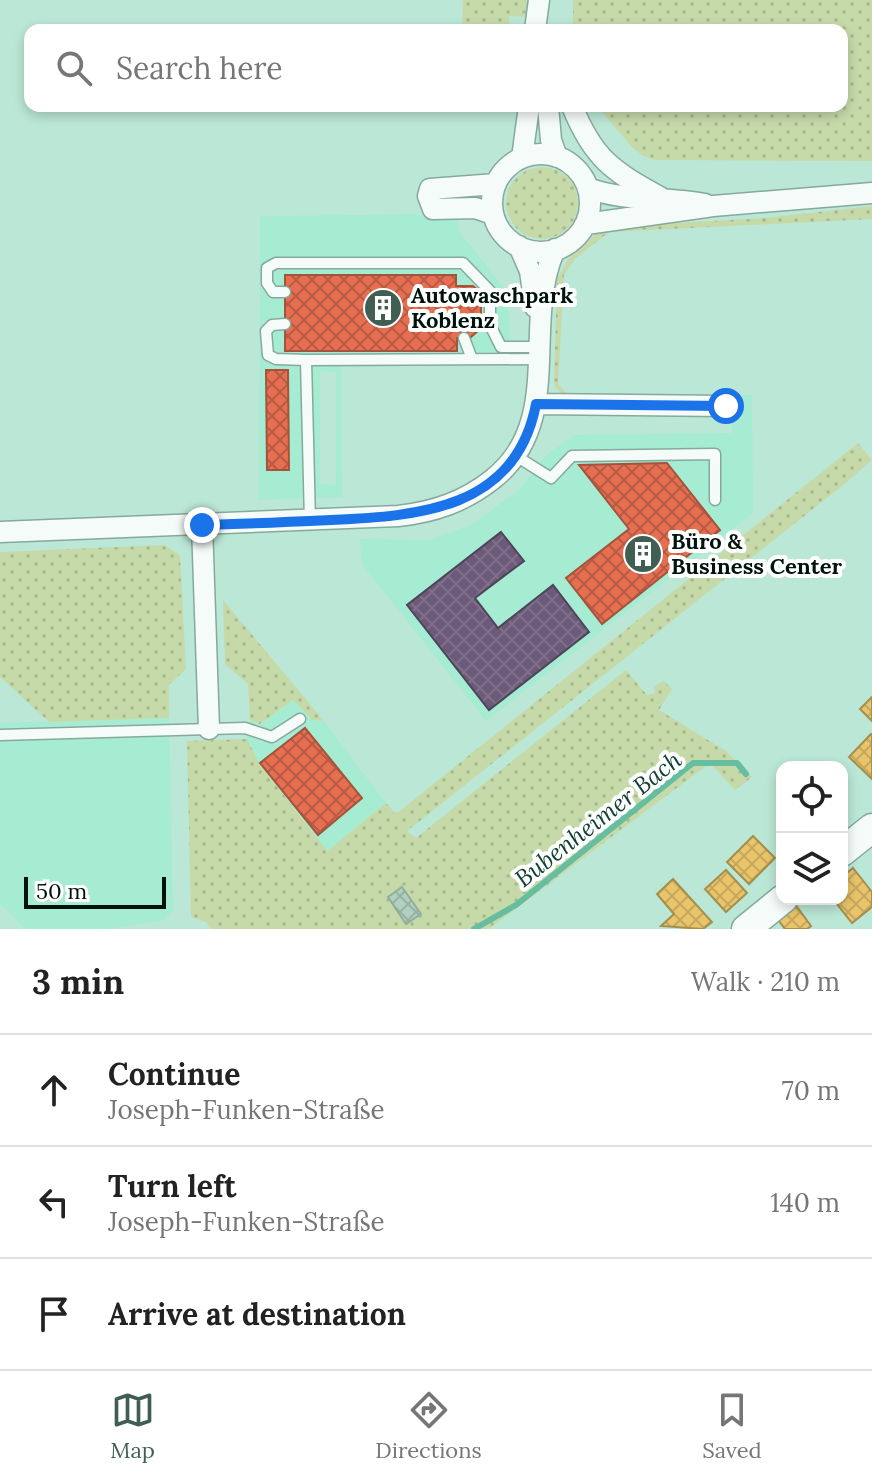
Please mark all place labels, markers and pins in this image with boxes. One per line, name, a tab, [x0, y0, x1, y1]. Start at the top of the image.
place label: Autowaschpark Koblenz	[411, 281, 573, 334]
building icon: Autowaschpark Koblenz	[362, 287, 404, 329]
place label: Büro & Business Center	[671, 527, 843, 580]
building icon: Büro & Business Center	[622, 533, 664, 575]

